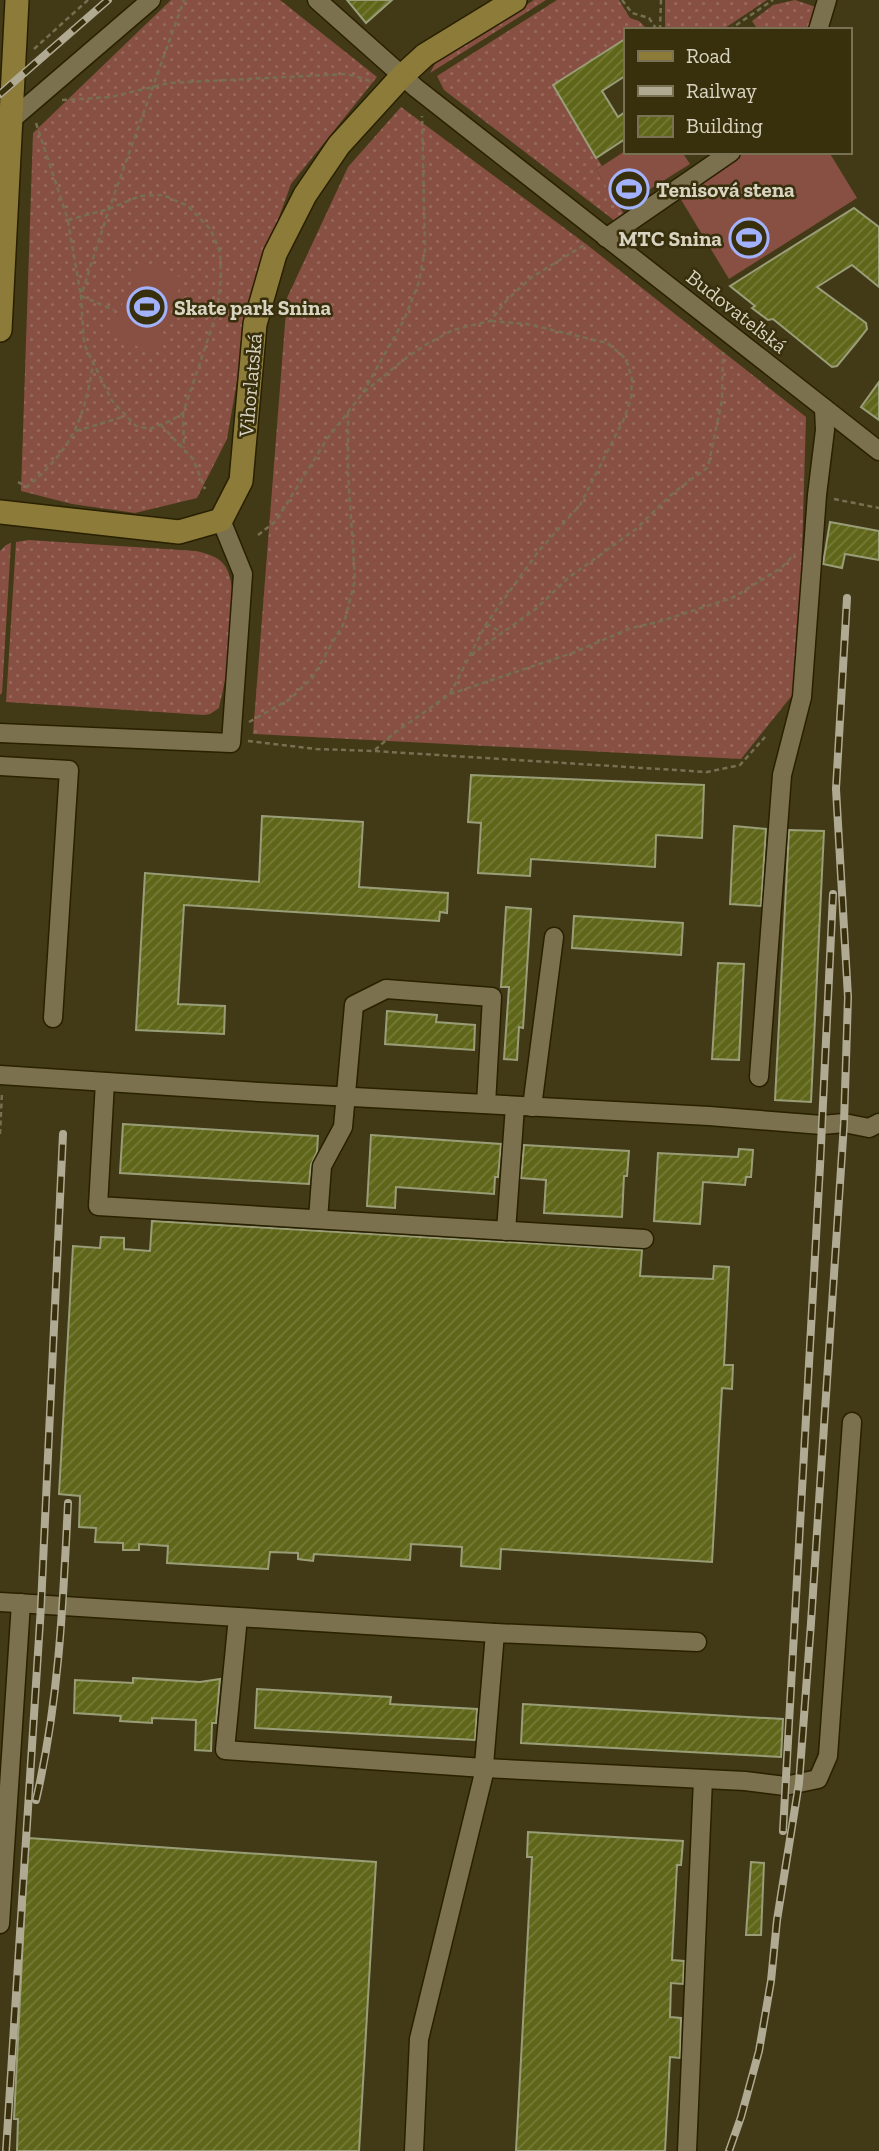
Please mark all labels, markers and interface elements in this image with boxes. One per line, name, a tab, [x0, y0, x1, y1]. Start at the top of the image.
legend	[624, 28, 851, 154]
text: Road	[686, 43, 732, 68]
text: Railway	[686, 78, 757, 103]
text: Building	[686, 113, 763, 138]
sports icon: Tenisová stena	[608, 168, 650, 210]
place label: Tenisová stena	[656, 177, 795, 202]
sports icon: MTC Snina	[728, 217, 770, 259]
place label: MTC Snina	[618, 226, 722, 251]
street label: Budovateľská	[682, 264, 792, 358]
sports icon: Skate park Snina	[126, 286, 168, 328]
place label: Skate park Snina	[174, 295, 332, 320]
street label: Vihorlatská	[233, 332, 267, 439]

